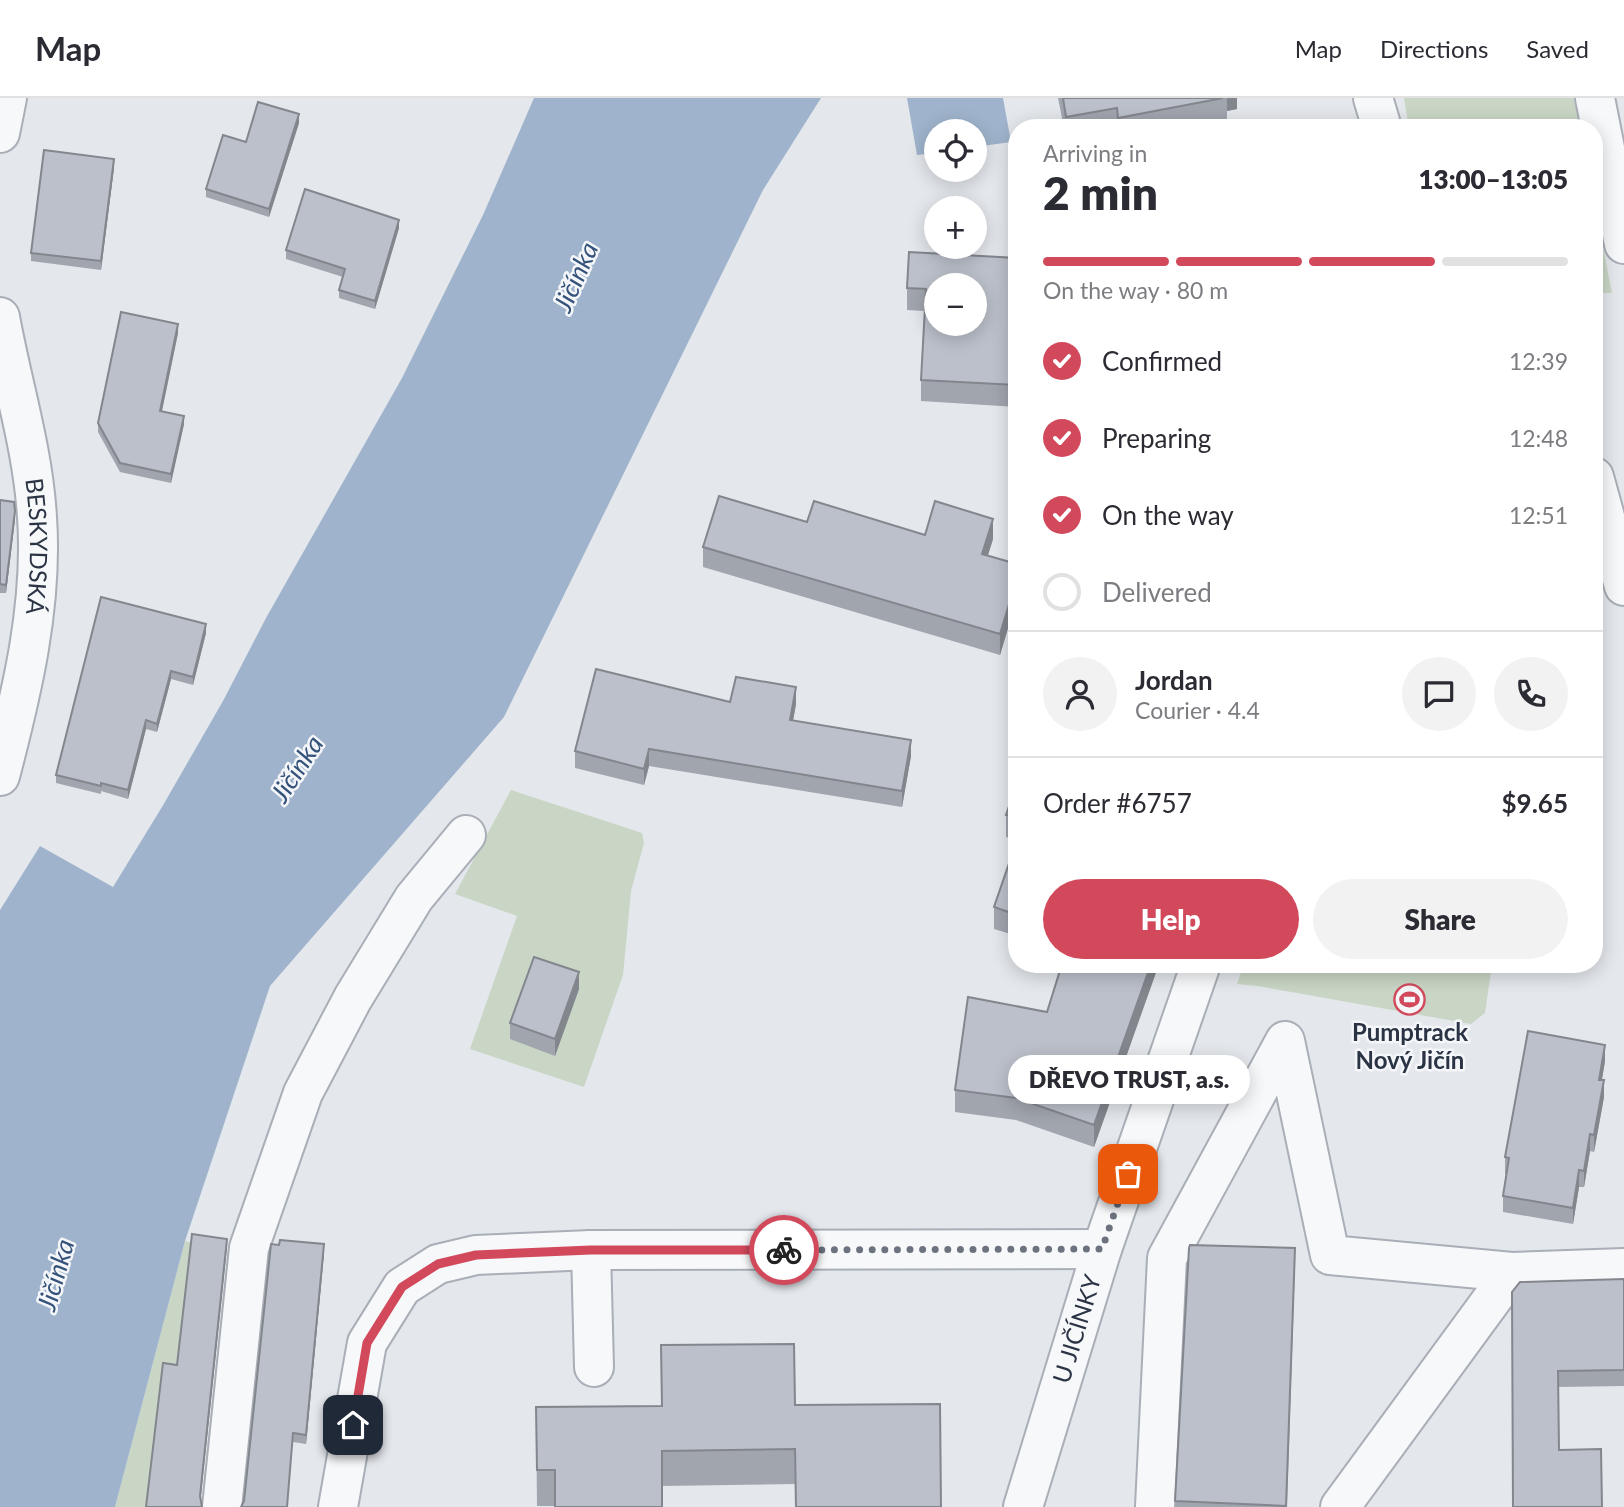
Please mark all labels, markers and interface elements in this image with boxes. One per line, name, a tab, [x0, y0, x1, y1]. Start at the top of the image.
text: Map	[35, 28, 101, 68]
text: Map	[1295, 34, 1342, 63]
text: Directions	[1380, 34, 1488, 63]
text: Saved	[1526, 34, 1589, 63]
map controls	[924, 119, 987, 336]
button: locate	[924, 119, 987, 182]
text: Arriving in	[1043, 139, 1147, 167]
text: 13:00–13:05	[1418, 163, 1568, 195]
text: 2 min	[1043, 165, 1158, 220]
button: +	[924, 196, 987, 259]
water label: Jičínka	[545, 237, 605, 317]
button: −	[924, 273, 987, 336]
text: On the way · 80 m	[1043, 276, 1228, 304]
icon: check	[1043, 342, 1081, 380]
text: Confirmed	[1102, 345, 1222, 377]
text: 12:39	[1509, 347, 1568, 375]
icon: check	[1043, 419, 1081, 457]
text: Preparing	[1102, 422, 1211, 454]
text: 12:48	[1509, 424, 1568, 452]
street label: BESKYDSKÁ	[20, 476, 54, 617]
icon: check	[1043, 496, 1081, 534]
text: On the way	[1102, 499, 1234, 531]
text: 12:51	[1509, 501, 1568, 529]
text: Delivered	[1102, 576, 1212, 608]
button: person	[1043, 657, 1117, 731]
button: chat	[1402, 657, 1476, 731]
button: phone	[1494, 657, 1568, 731]
text: Jordan	[1135, 664, 1213, 696]
text: Courier · 4.4	[1135, 696, 1260, 724]
water label: Jičínka	[262, 729, 329, 809]
text: Order #6757	[1043, 787, 1192, 819]
text: $9.65	[1502, 787, 1568, 819]
button: Help	[1043, 879, 1299, 959]
button: Share	[1313, 879, 1568, 959]
sports icon: Pumptrack Nový Jičín	[1393, 982, 1427, 1016]
place label: Pumptrack Nový Jičín	[1352, 1017, 1468, 1074]
callout: DŘEVO TRUST, a.s.	[1007, 1055, 1249, 1104]
text: DŘEVO TRUST, a.s.	[1029, 1065, 1229, 1093]
pin	[1098, 1144, 1158, 1204]
icon: bag	[1109, 1155, 1147, 1193]
courier	[749, 1215, 819, 1285]
icon: bike	[765, 1231, 803, 1269]
water label: Jičínka	[29, 1235, 80, 1315]
street label: U JIČÍNKY	[1046, 1271, 1106, 1386]
pin	[323, 1395, 383, 1455]
icon: home	[334, 1406, 372, 1444]

